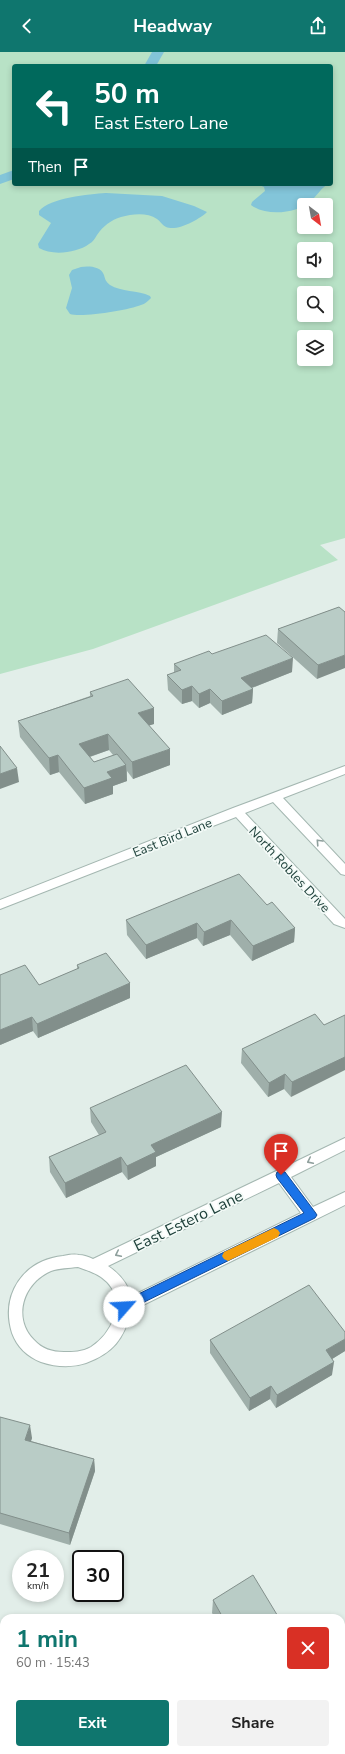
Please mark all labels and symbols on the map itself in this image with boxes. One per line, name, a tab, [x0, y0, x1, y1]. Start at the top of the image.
north arrow	[297, 198, 333, 234]
street label: East Bird Lane	[130, 814, 215, 862]
street label: North Robles Drive	[245, 823, 334, 917]
one-way arrow	[316, 840, 323, 847]
pin	[264, 1134, 298, 1175]
one-way arrow	[307, 1156, 314, 1164]
street label: East Estero Lane	[130, 1185, 247, 1257]
one-way arrow	[114, 1249, 122, 1257]
position arrow	[103, 1286, 145, 1328]
speed limit sign: 30	[72, 1550, 124, 1602]

